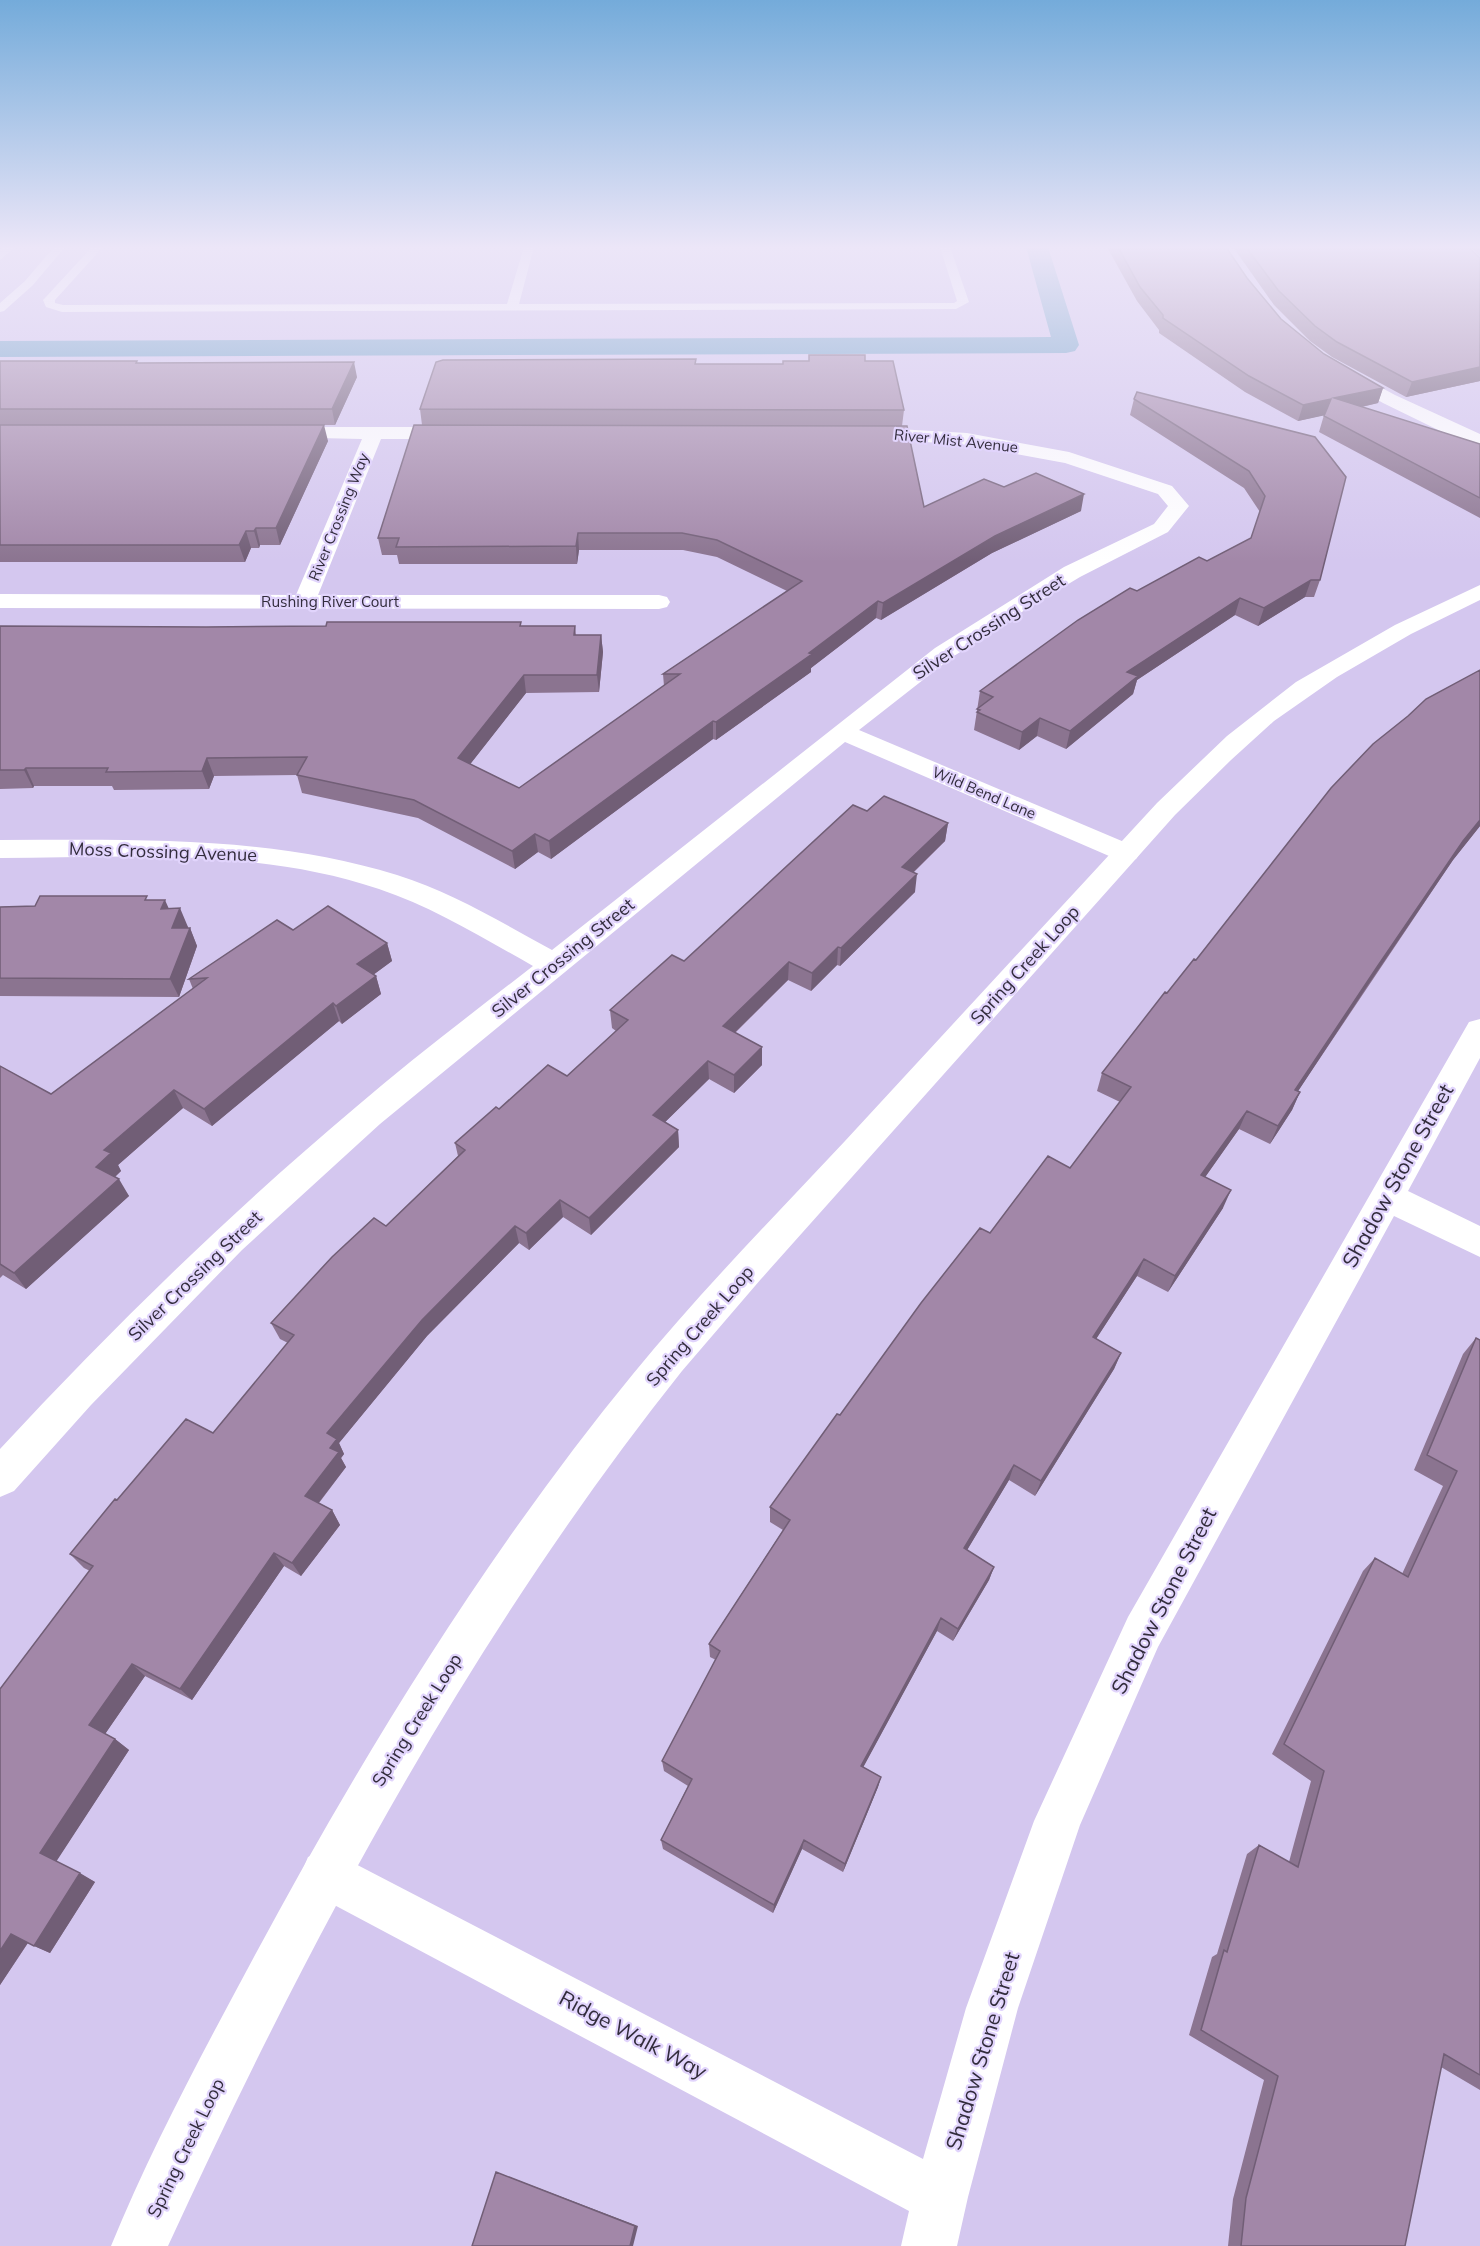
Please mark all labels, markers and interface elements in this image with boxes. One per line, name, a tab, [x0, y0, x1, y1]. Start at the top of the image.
street label: River Mist Avenue	[893, 425, 1019, 456]
street label: River Crossing Way	[304, 450, 373, 584]
street label: Silver Crossing Street	[908, 569, 1069, 684]
street label: Rushing River Court	[261, 592, 399, 611]
street label: Wild Bend Lane	[929, 762, 1039, 823]
street label: Moss Crossing Avenue	[69, 837, 257, 866]
street label: Silver Crossing Street	[487, 893, 639, 1022]
street label: Spring Creek Loop	[965, 900, 1084, 1029]
street label: Shadow Stone Street	[1336, 1079, 1458, 1272]
street label: Silver Crossing Street	[123, 1206, 266, 1345]
street label: Spring Creek Loop	[641, 1261, 758, 1391]
street label: Shadow Stone Street	[1105, 1503, 1221, 1698]
street label: Spring Creek Loop	[366, 1649, 467, 1790]
street label: Shadow Stone Street	[940, 1949, 1025, 2153]
street label: Ridge Walk Way	[555, 1984, 712, 2084]
street label: Spring Creek Loop	[142, 2074, 229, 2221]

